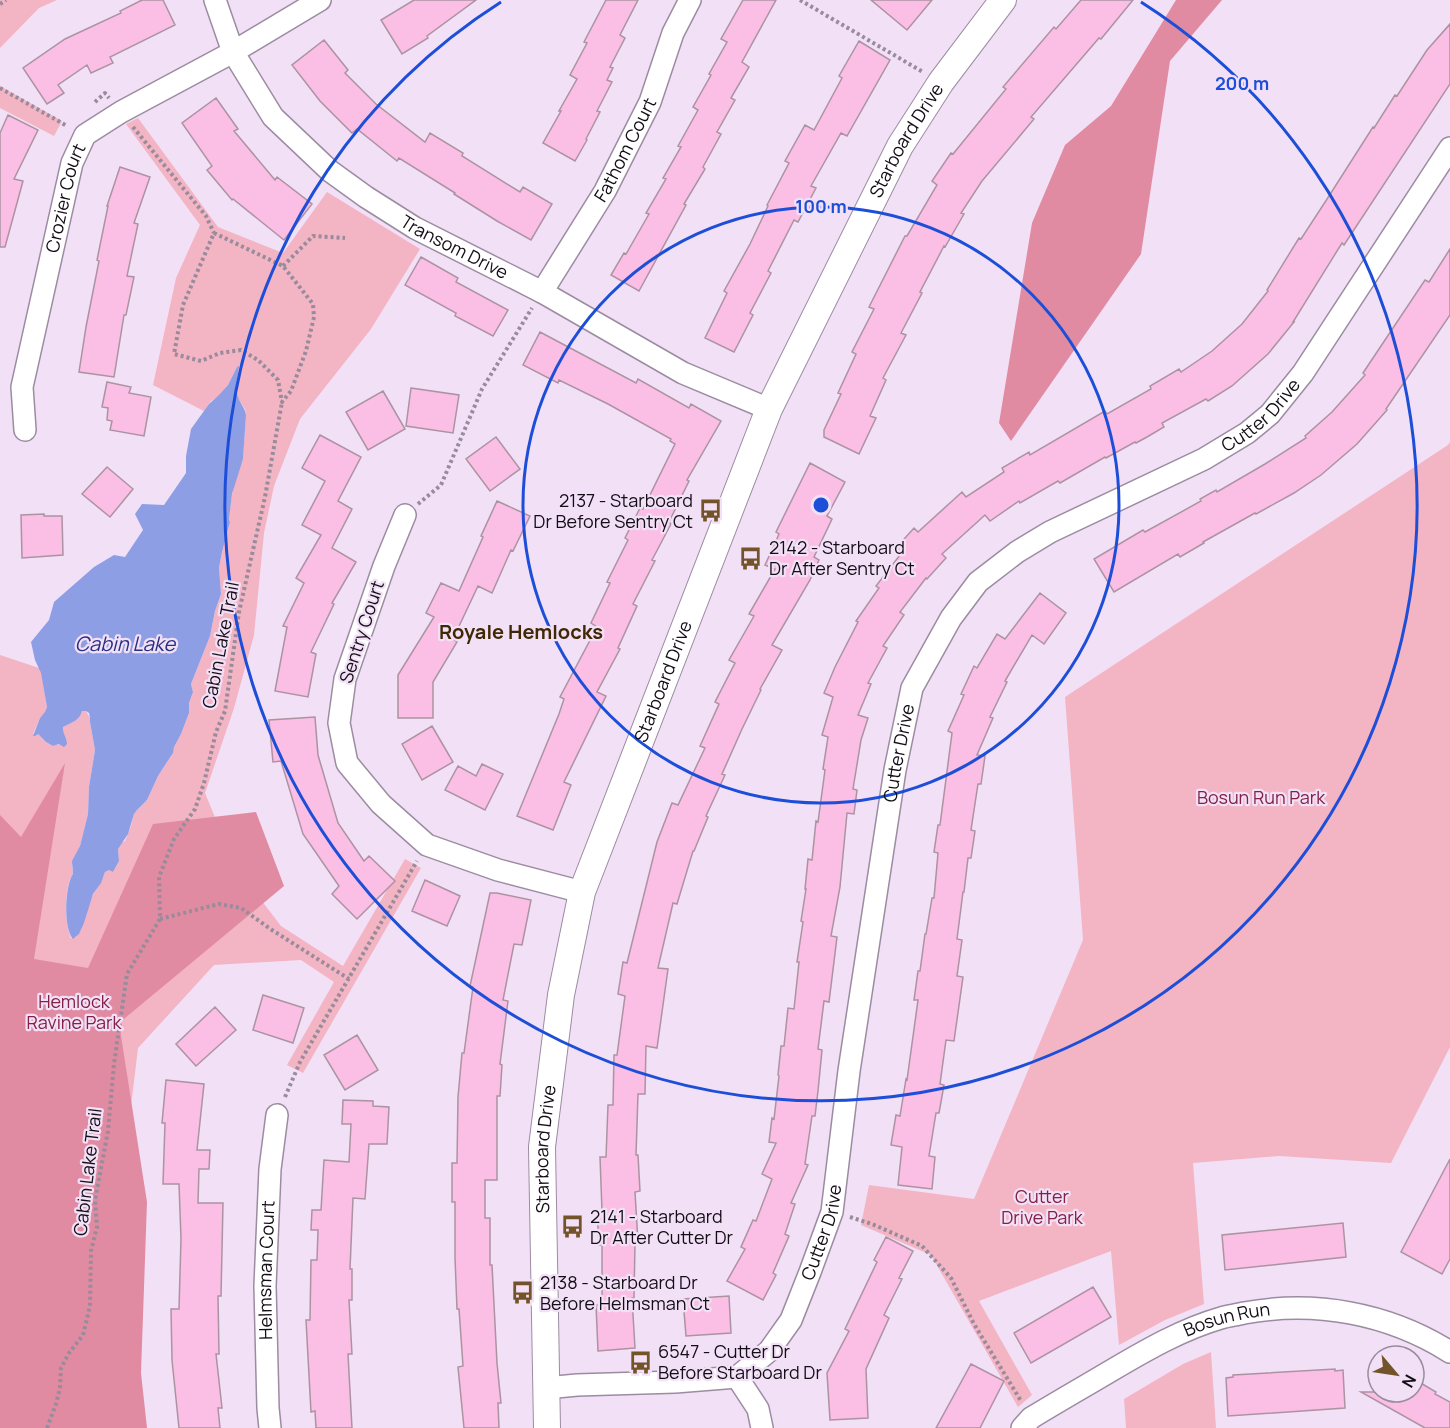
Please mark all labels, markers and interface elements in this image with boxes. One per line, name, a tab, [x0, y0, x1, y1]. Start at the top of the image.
text: 200 m	[1215, 71, 1269, 95]
street label: Starboard Drive	[863, 78, 948, 202]
street label: Fathom Court	[588, 93, 661, 206]
street label: Crozier Court	[39, 139, 91, 255]
text: 100 m	[795, 194, 847, 218]
street label: Transom Drive	[396, 209, 513, 284]
street label: Cutter Drive	[1216, 373, 1305, 457]
place label: 2137 - Starboard Dr Before Sentry Ct	[533, 488, 693, 533]
centre of rings	[811, 495, 831, 515]
bus stop icon: 2137 - Starboard Dr Before Sentry Ct	[698, 498, 724, 524]
place label: 2142 - Starboard Dr After Sentry Ct	[769, 535, 915, 580]
bus stop icon: 2142 - Starboard Dr After Sentry Ct	[738, 545, 764, 571]
street label: Sentry Court	[333, 577, 389, 686]
street label: Cabin Lake Trail	[196, 579, 244, 710]
street label: Starboard Drive	[628, 617, 697, 746]
district label: Royale Hemlocks	[439, 618, 603, 645]
water label: Cabin Lake	[75, 630, 177, 657]
street label: Cutter Drive	[877, 702, 919, 804]
park label: Bosun Run Park	[1197, 785, 1326, 809]
park label: Hemlock Ravine Park	[27, 989, 123, 1034]
street label: Starboard Drive	[529, 1083, 561, 1214]
street label: Cabin Lake Trail	[67, 1107, 107, 1237]
street label: Cutter Drive	[795, 1183, 846, 1284]
park label: Cutter Drive Park	[1001, 1184, 1084, 1229]
street label: Helmsman Court	[252, 1200, 280, 1340]
place label: 2141 - Starboard Dr After Cutter Dr	[590, 1204, 734, 1249]
bus stop icon: 2141 - Starboard Dr After Cutter Dr	[559, 1214, 585, 1240]
place label: 2138 - Starboard Dr Before Helmsman Ct	[540, 1270, 710, 1315]
bus stop icon: 2138 - Starboard Dr Before Helmsman Ct	[509, 1280, 535, 1306]
street label: Bosun Run	[1179, 1296, 1271, 1342]
place label: 6547 - Cutter Dr Before Starboard Dr	[658, 1339, 822, 1384]
north arrow	[1366, 1344, 1426, 1404]
bus stop icon: 6547 - Cutter Dr Before Starboard Dr	[627, 1349, 653, 1375]
text: N	[1397, 1371, 1422, 1392]

